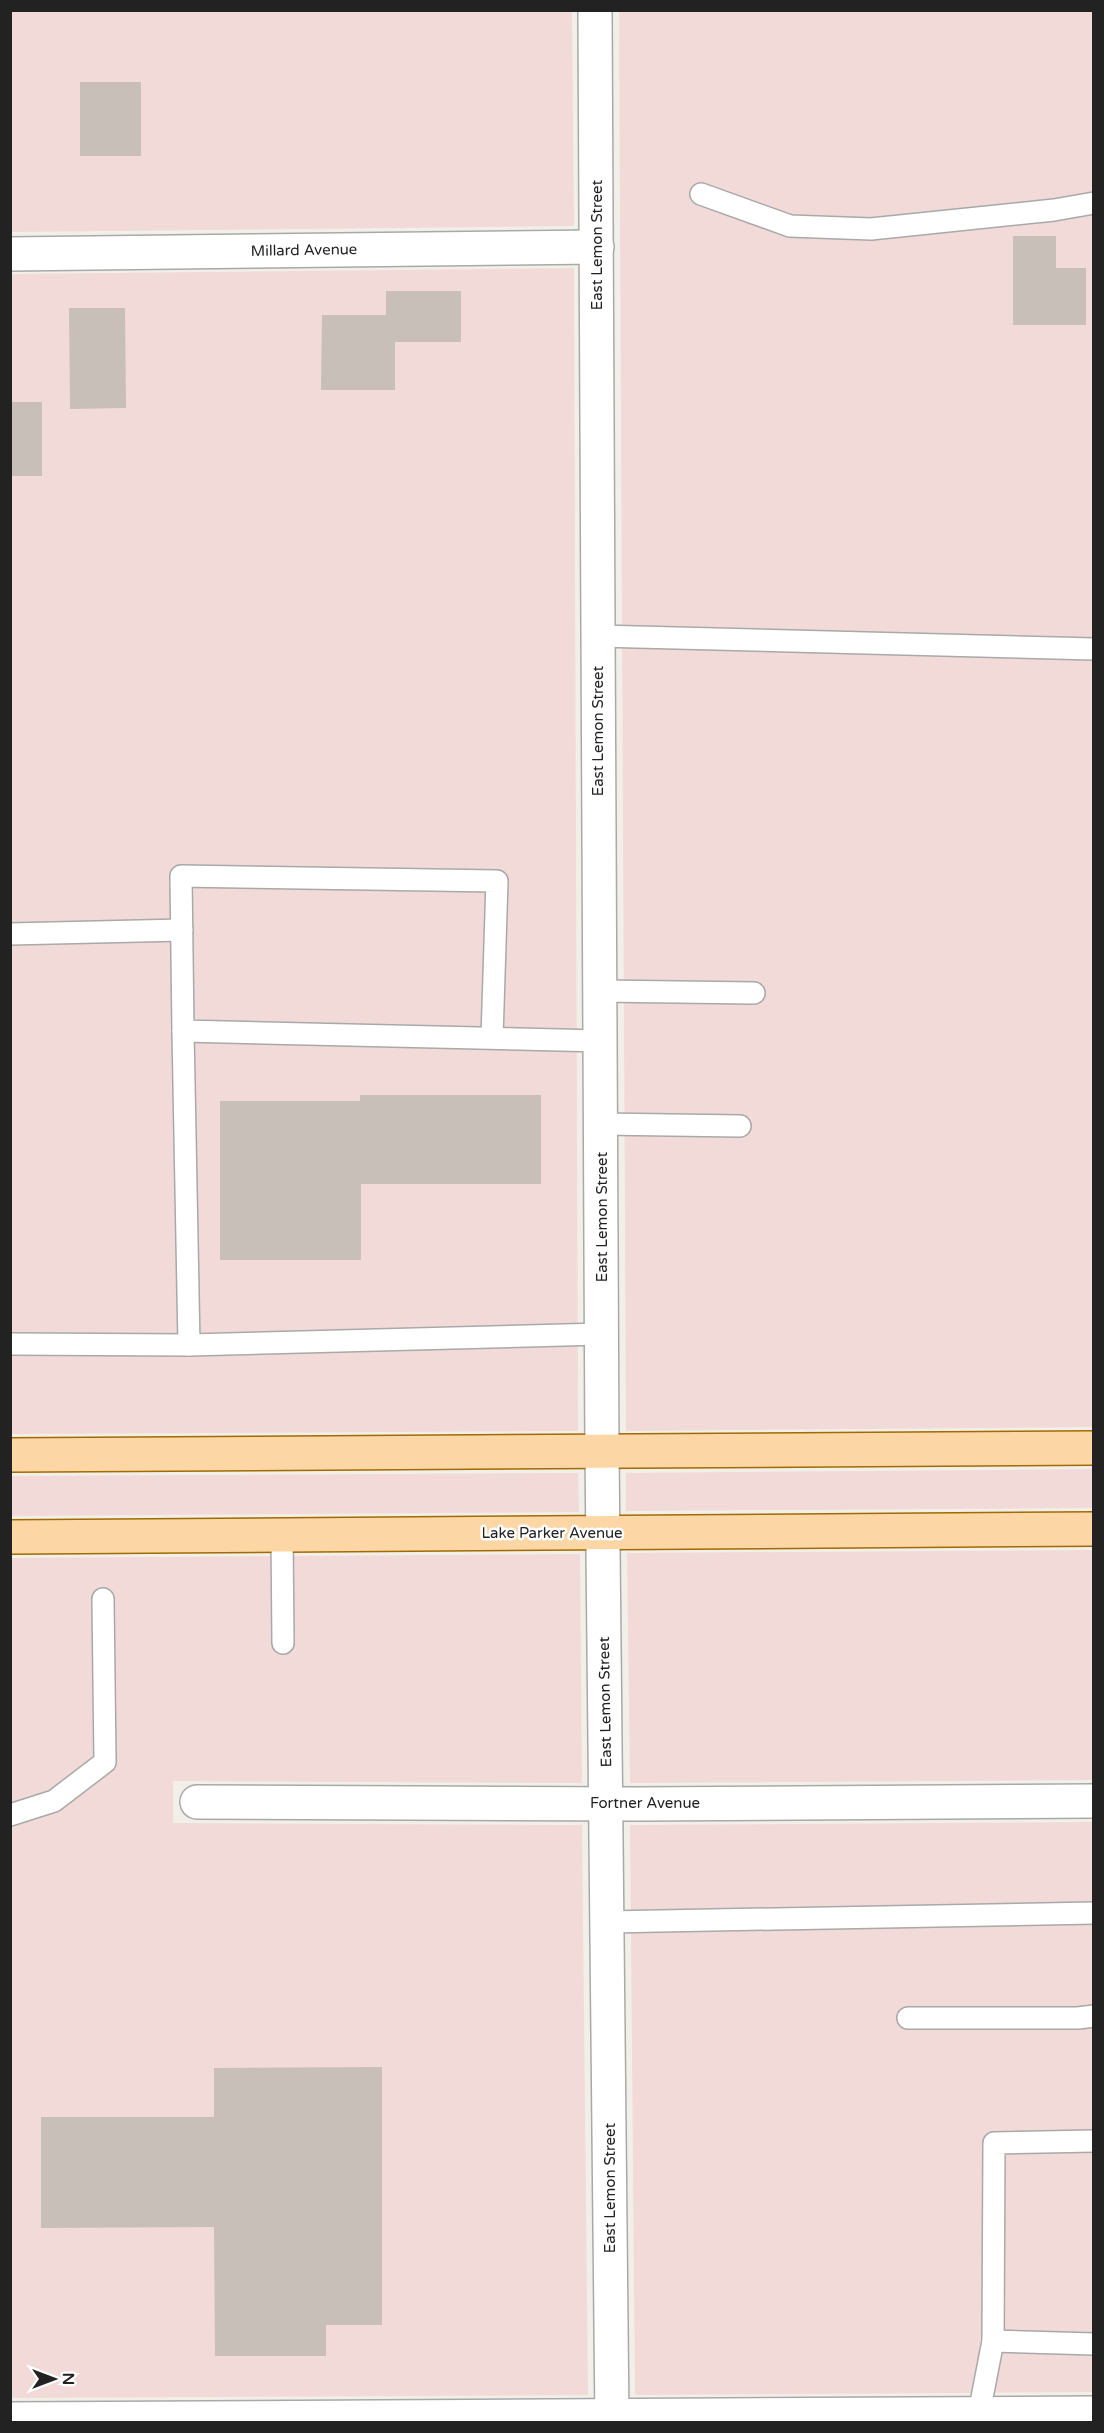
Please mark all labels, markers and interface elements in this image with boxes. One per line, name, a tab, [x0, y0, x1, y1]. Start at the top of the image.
street label: East Lemon Street	[588, 179, 606, 310]
street label: Millard Avenue	[251, 240, 357, 260]
street label: East Lemon Street	[589, 665, 607, 796]
street label: East Lemon Street	[593, 1151, 611, 1282]
street label: Lake Parker Avenue	[481, 1524, 623, 1542]
street label: East Lemon Street	[595, 1636, 615, 1767]
street label: Fortner Avenue	[590, 1794, 700, 1812]
street label: East Lemon Street	[601, 2122, 619, 2253]
north arrow	[24, 2349, 84, 2409]
text: N	[58, 2373, 78, 2385]

